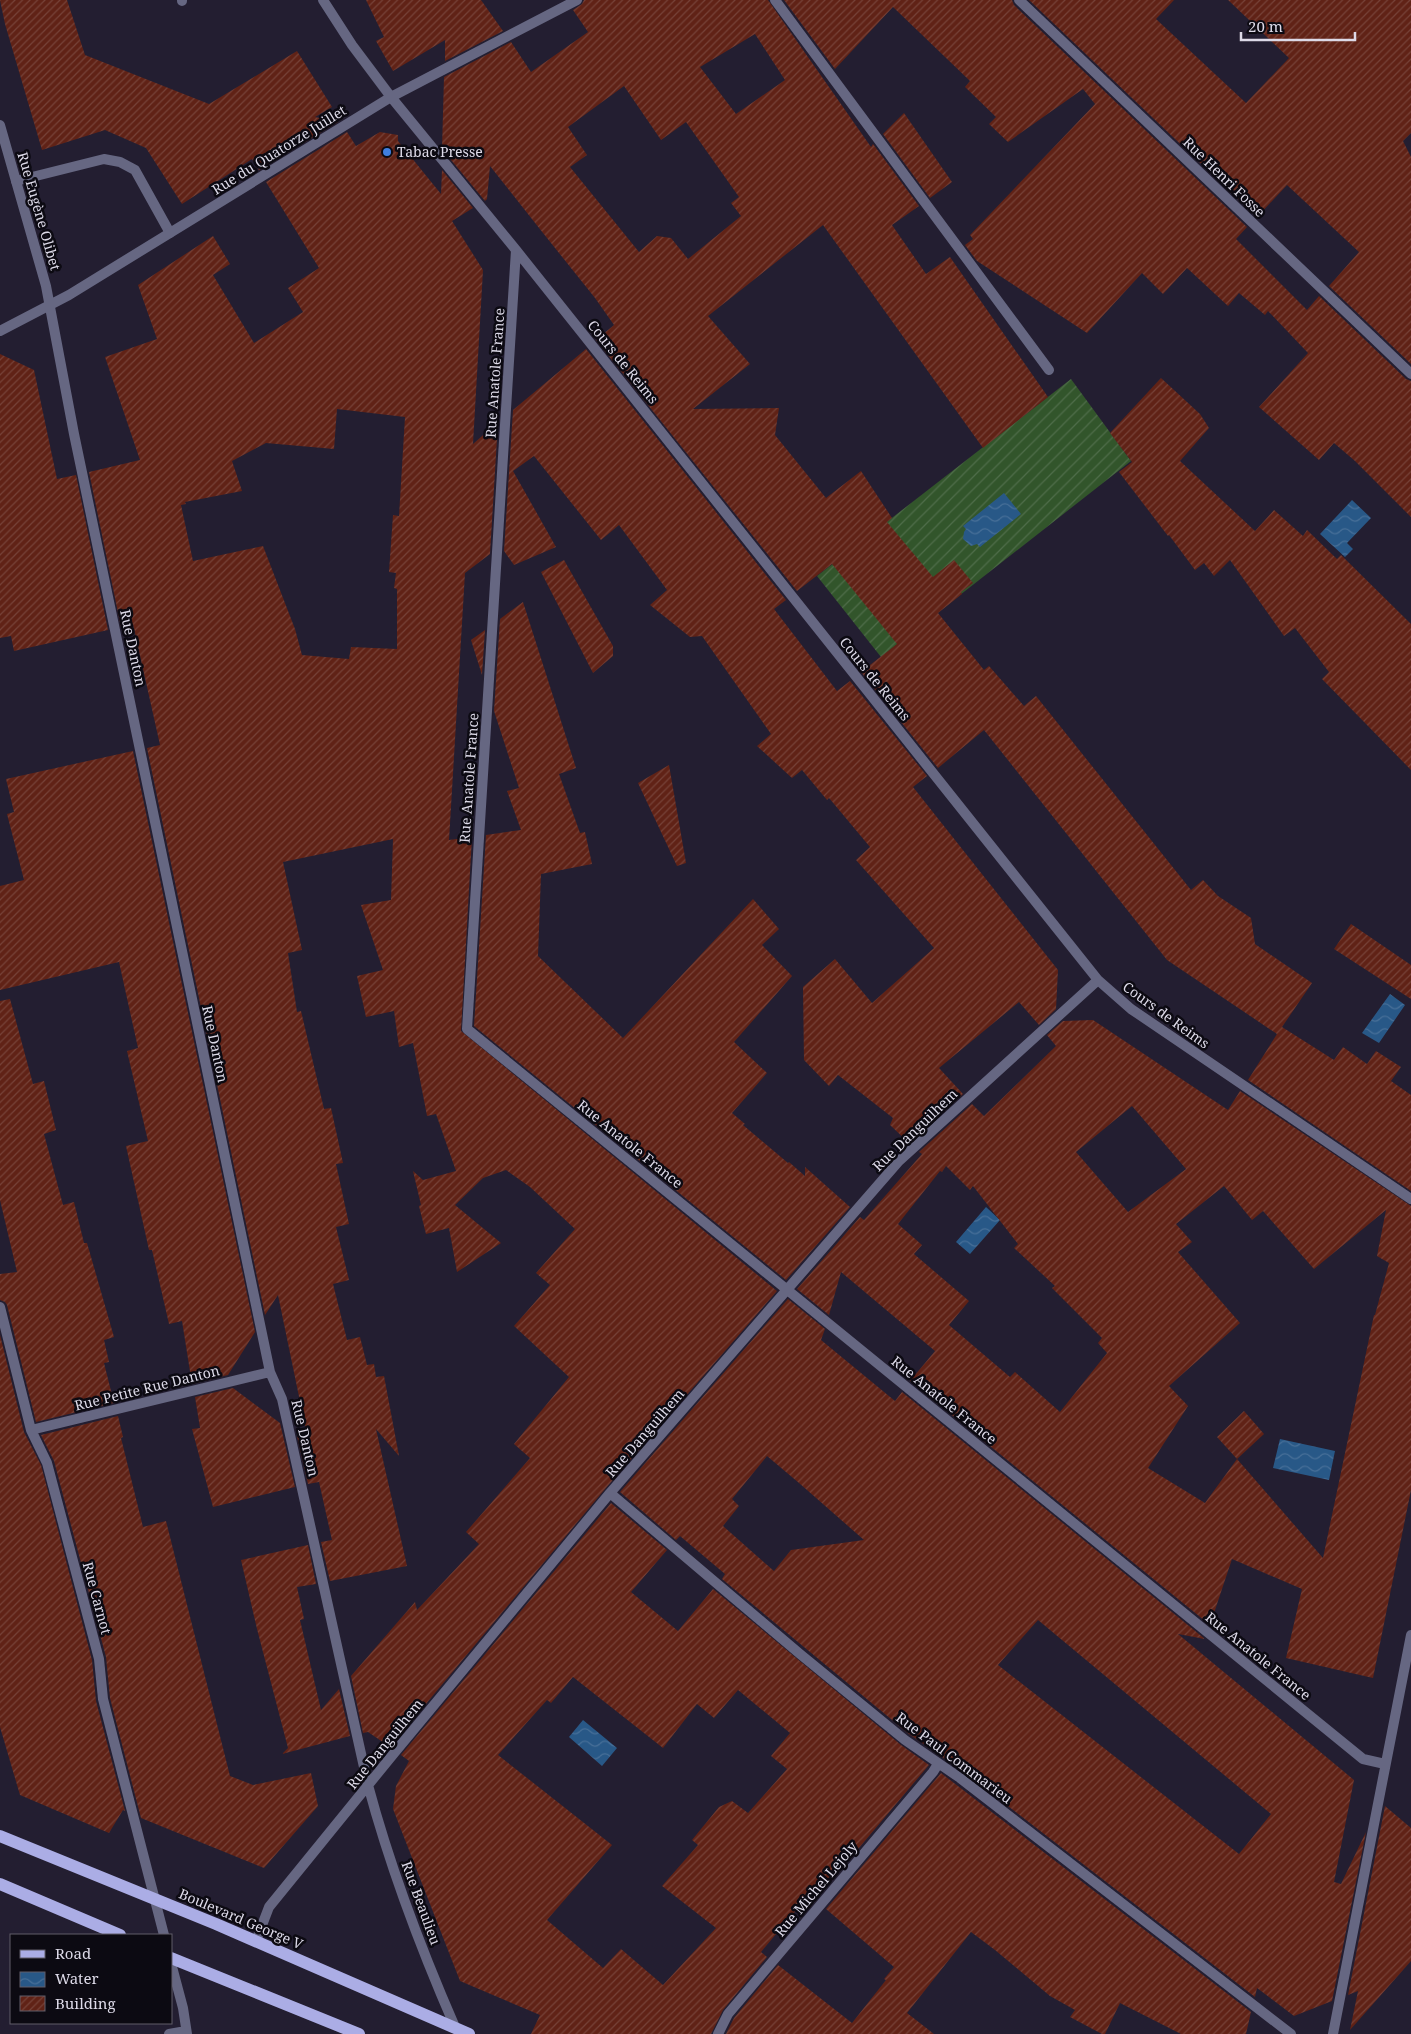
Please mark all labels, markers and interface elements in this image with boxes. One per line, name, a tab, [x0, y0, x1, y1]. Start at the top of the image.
scale bar	[1241, 10, 1355, 42]
text: 20 m	[1248, 16, 1283, 36]
street label: Rue du Quatorze Juillet	[208, 100, 349, 199]
street label: Rue Henri Fosse	[1179, 132, 1270, 221]
place label: Tabac Presse	[397, 142, 483, 161]
marker: Tabac Presse	[381, 146, 393, 158]
street label: Rue Eugène Olibet	[14, 149, 65, 272]
street label: Rue Anatole France	[480, 307, 509, 439]
street label: Cours de Reims	[584, 316, 663, 408]
street label: Rue Danton	[116, 608, 151, 688]
street label: Cours de Reims	[836, 633, 915, 725]
street label: Rue Anatole France	[454, 712, 483, 844]
street label: Cours de Reims	[1119, 977, 1213, 1052]
street label: Rue Danton	[198, 1004, 233, 1084]
street label: Rue Danguilhem	[868, 1084, 961, 1175]
street label: Rue Anatole France	[574, 1095, 687, 1192]
street label: Rue Anatole France	[888, 1351, 1001, 1448]
street label: Rue Petite Rue Danton	[72, 1360, 221, 1415]
street label: Rue Danguilhem	[601, 1384, 688, 1481]
street label: Rue Danton	[287, 1398, 324, 1478]
street label: Rue Carnot	[79, 1560, 116, 1636]
street label: Rue Anatole France	[1202, 1607, 1315, 1704]
street label: Rue Danguilhem	[342, 1695, 427, 1793]
street label: Rue Paul Commarieu	[892, 1708, 1016, 1808]
street label: Rue Michel Lejoly	[770, 1837, 861, 1940]
street label: Rue Beaulieu	[398, 1858, 445, 1947]
street label: Boulevard George V	[176, 1884, 307, 1953]
legend	[10, 1934, 172, 2024]
text: Road	[55, 1943, 91, 1963]
text: Water	[55, 1968, 98, 1988]
text: Building	[55, 1993, 116, 2013]

